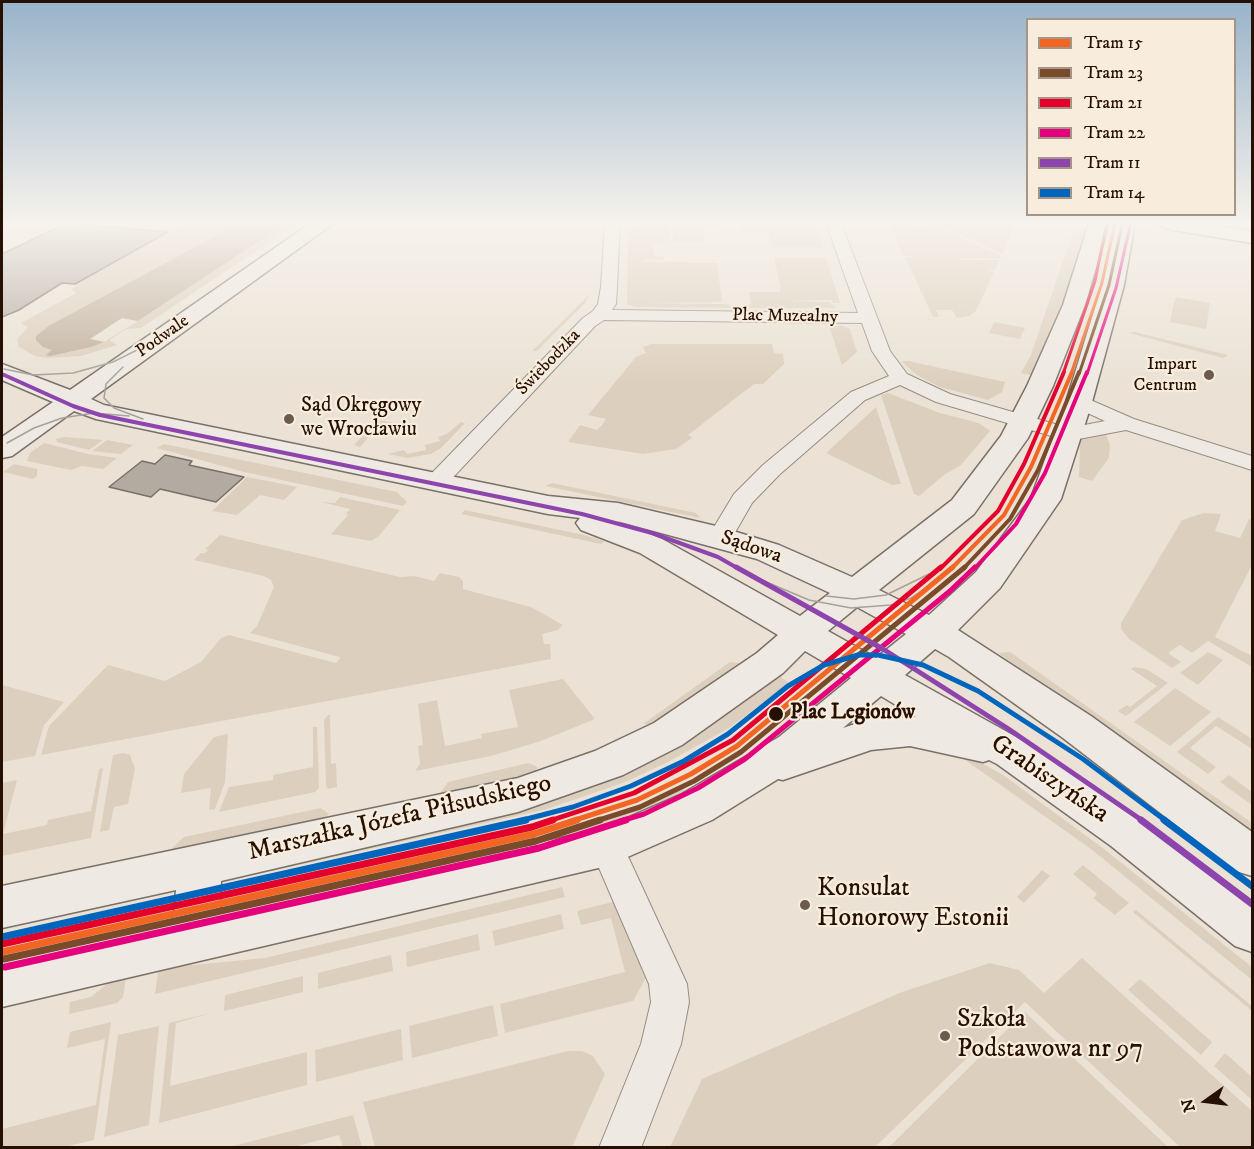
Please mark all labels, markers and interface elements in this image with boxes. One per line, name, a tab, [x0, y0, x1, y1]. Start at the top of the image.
legend	[1026, 18, 1236, 216]
text: Tram 15	[1084, 32, 1143, 54]
text: Tram 23	[1084, 62, 1143, 84]
text: Tram 21	[1084, 92, 1143, 114]
text: Tram 22	[1084, 122, 1145, 144]
text: Tram 11	[1084, 152, 1141, 174]
text: Tram 14	[1084, 182, 1145, 204]
street label: Plac Muzealny	[732, 305, 838, 329]
street label: Podwale	[132, 311, 194, 363]
street label: Świebodzka	[512, 325, 586, 401]
place label: Impart Centrum	[1134, 354, 1197, 397]
marker: Impart Centrum	[1202, 368, 1216, 382]
place label: Sąd Okręgowy we Wrocławiu	[301, 394, 421, 444]
marker: Sąd Okręgowy we Wrocławiu	[282, 412, 296, 426]
street label: Sądowa	[717, 526, 785, 570]
place label: Plac Legionów	[790, 701, 915, 727]
marker: Plac Legionów	[767, 705, 785, 723]
street label: Grabiszyńska	[984, 729, 1114, 831]
street label: Marszałka Józefa Piłsudskiego	[245, 769, 555, 869]
place label: Konsulat Honorowy Estonii	[817, 874, 1009, 936]
marker: Konsulat Honorowy Estonii	[798, 898, 812, 912]
place label: Szkoła Podstawowa nr 97	[957, 1005, 1143, 1066]
marker: Szkoła Podstawowa nr 97	[938, 1029, 952, 1043]
north arrow	[1176, 1071, 1236, 1131]
text: N	[1177, 1097, 1200, 1114]

